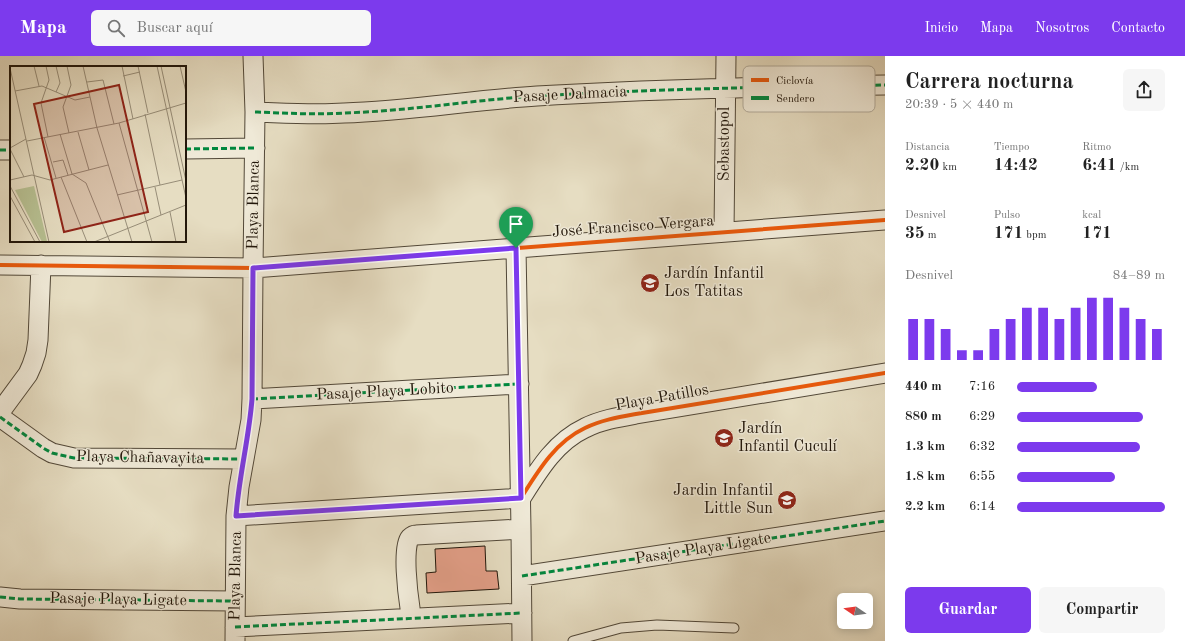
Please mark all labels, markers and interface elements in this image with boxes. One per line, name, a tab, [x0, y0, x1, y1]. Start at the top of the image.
search box	[91, 10, 371, 46]
icon: search	[105, 17, 127, 39]
text: Mapa	[20, 19, 67, 38]
text: Buscar aquí	[137, 21, 213, 36]
text: Inicio	[924, 21, 958, 35]
text: Mapa	[980, 21, 1013, 35]
text: Nosotros	[1035, 21, 1089, 35]
text: Contacto	[1111, 21, 1165, 35]
inset map	[10, 66, 186, 242]
legend	[743, 66, 875, 112]
button: share	[1123, 69, 1165, 111]
text: Carrera nocturna	[905, 71, 1074, 93]
text: Ciclovía	[776, 76, 814, 87]
street label: Pasaje Dalmacia	[512, 84, 628, 106]
text: Sendero	[776, 94, 815, 105]
text: 20:39 · 5 × 440 m	[905, 98, 1013, 111]
street label: Sebastopol	[717, 107, 733, 181]
text: Distancia	[905, 142, 950, 153]
text: Tiempo	[994, 142, 1029, 153]
text: Ritmo	[1082, 142, 1111, 153]
text: 2.20	[905, 157, 939, 174]
text: 14:42	[994, 157, 1038, 174]
text: 6:41	[1082, 157, 1117, 174]
street label: Playa Blanca	[245, 160, 263, 250]
text: km	[939, 162, 957, 173]
text: /km	[1117, 162, 1139, 173]
pin	[499, 207, 533, 248]
text: Desnivel	[905, 210, 946, 221]
text: Pulso	[994, 210, 1020, 221]
text: kcal	[1082, 210, 1101, 221]
icon: arrive	[505, 213, 527, 235]
street label: José Francisco Vergara	[551, 213, 715, 241]
text: 35	[905, 225, 925, 242]
text: 171	[994, 225, 1023, 242]
text: 171	[1082, 225, 1112, 242]
text: m	[925, 230, 937, 241]
text: bpm	[1023, 230, 1046, 241]
place label: Jardín Infantil Los Tatitas	[664, 266, 764, 300]
text: Desnivel	[905, 269, 953, 282]
text: 84–89 m	[1113, 269, 1165, 282]
school or university icon: Jardín Infantil Los Tatitas	[639, 272, 661, 294]
street label: Pasaje Playa Lobito	[316, 380, 454, 404]
text: 440 m	[905, 380, 942, 393]
text: 7:16	[969, 380, 995, 393]
street label: Playa Patillos	[614, 382, 710, 414]
text: 880 m	[905, 410, 942, 423]
text: 6:29	[969, 410, 995, 423]
place label: Jardín Infantil Cuculí	[738, 421, 838, 455]
school or university icon: Jardín Infantil Cuculí	[713, 427, 735, 449]
text: 1.3 km	[905, 440, 945, 453]
text: 6:32	[969, 440, 995, 453]
street label: Playa Chañavayita	[76, 449, 204, 467]
text: 1.8 km	[905, 470, 945, 483]
text: 6:55	[969, 470, 995, 483]
place label: Jardin Infantil Little Sun	[673, 483, 773, 517]
school or university icon: Jardin Infantil Little Sun	[776, 489, 798, 511]
text: 2.2 km	[905, 500, 945, 513]
text: 6:14	[969, 500, 995, 513]
street label: Pasaje Playa Ligate	[634, 530, 772, 568]
street label: Playa Blanca	[227, 531, 245, 621]
button: Guardar	[905, 587, 1031, 633]
button: Compartir	[1039, 587, 1165, 633]
street label: Pasaje Playa Ligate	[49, 591, 187, 609]
north arrow	[837, 593, 873, 629]
map controls	[837, 593, 873, 629]

